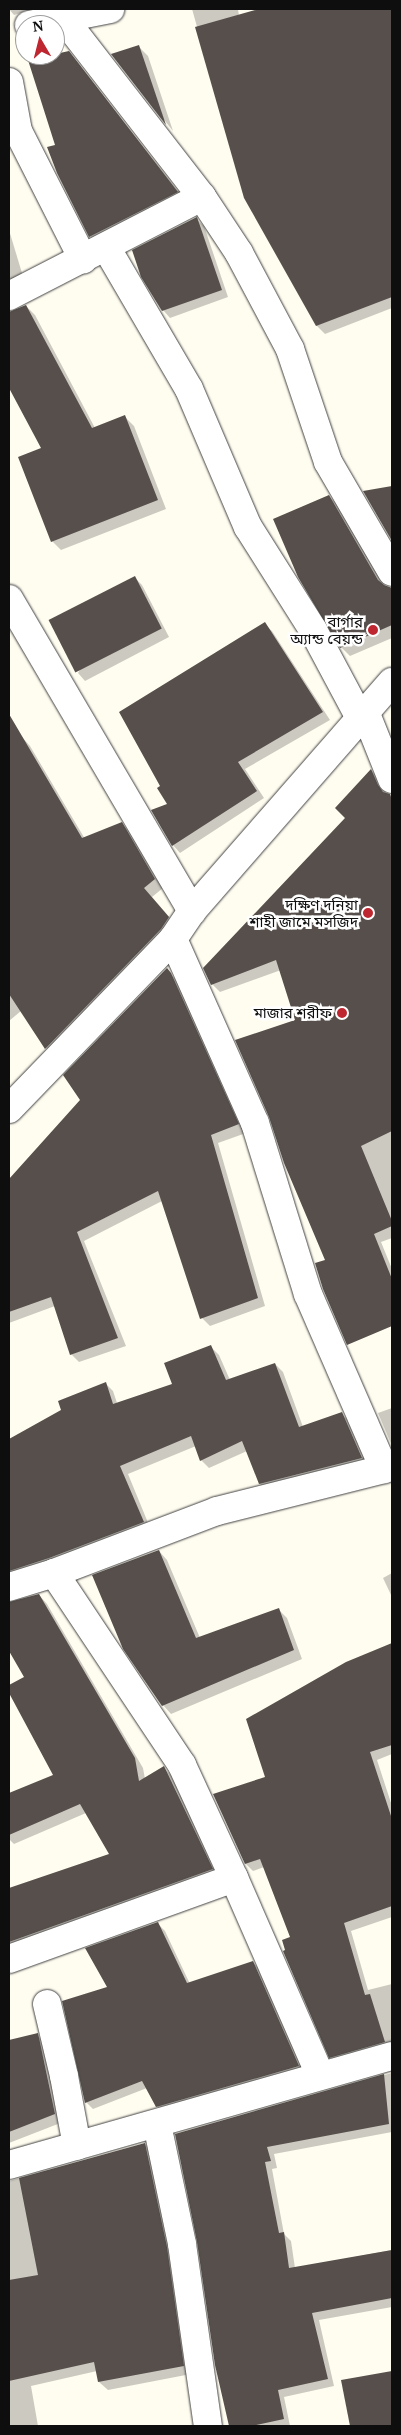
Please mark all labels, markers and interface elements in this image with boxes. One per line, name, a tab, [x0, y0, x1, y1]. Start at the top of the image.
north arrow	[15, 15, 65, 65]
text: N	[31, 15, 45, 36]
place label: বার্গার অ্যান্ড বেয়ন্ড	[290, 612, 363, 647]
marker: বার্গার অ্যান্ড বেয়ন্ড	[367, 624, 379, 636]
place label: দক্ষিণ দনিয়া শাহী জামে মসজিদ	[249, 895, 358, 930]
marker: দক্ষিণ দনিয়া শাহী জামে মসজিদ	[362, 907, 374, 919]
place label: মাজার শরীফ	[254, 1004, 332, 1022]
marker: মাজার শরীফ	[336, 1007, 348, 1019]

